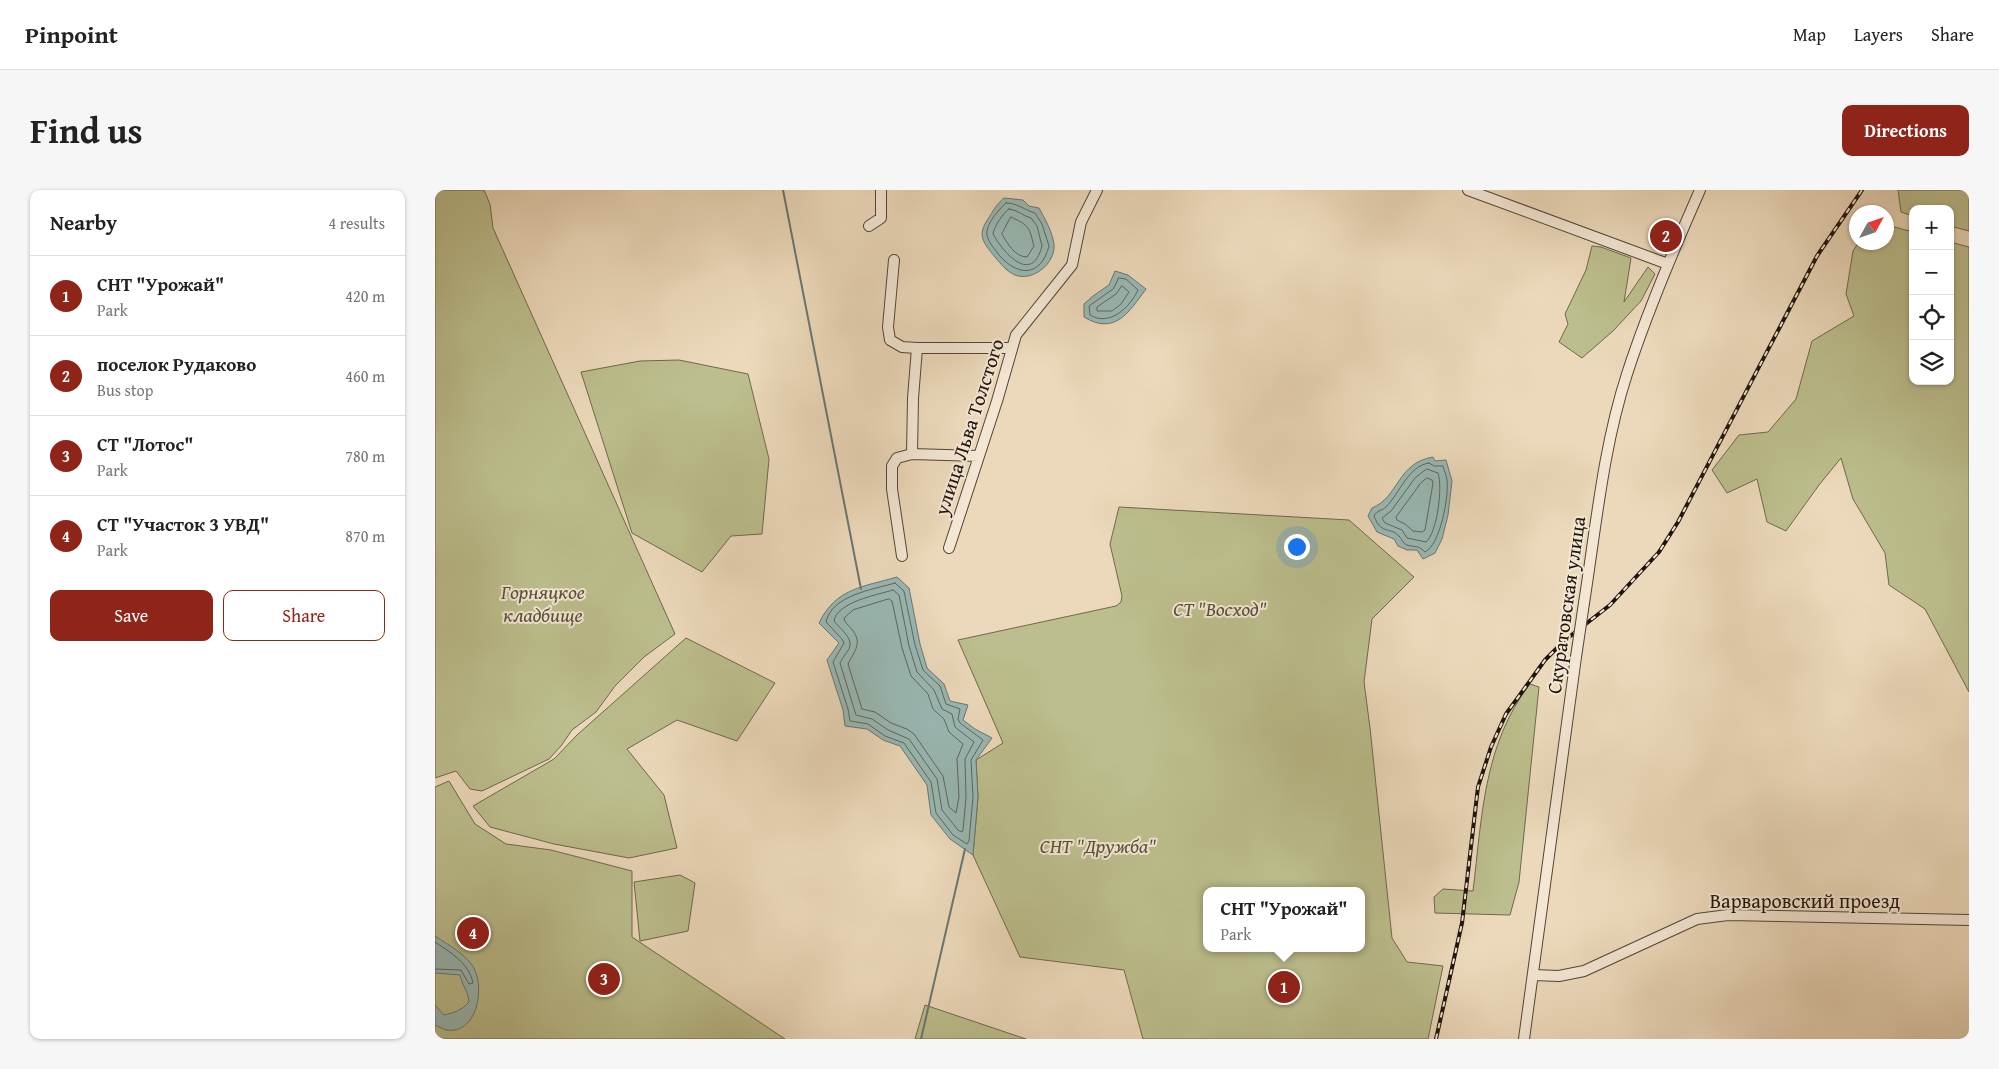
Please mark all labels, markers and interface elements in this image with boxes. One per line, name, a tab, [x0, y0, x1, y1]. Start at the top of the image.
text: Pinpoint	[25, 17, 118, 52]
text: Map	[1793, 21, 1826, 48]
text: Layers	[1854, 21, 1903, 48]
text: Share	[1931, 21, 1974, 48]
text: Find us	[30, 105, 143, 156]
button: Directions	[1842, 105, 1969, 156]
north arrow	[1849, 205, 1894, 250]
map controls	[1909, 205, 1954, 385]
button: +	[1909, 205, 1954, 250]
text: Nearby	[50, 207, 117, 238]
text: 4 results	[328, 211, 385, 235]
pin: 2	[1650, 217, 1682, 255]
button: −	[1909, 250, 1954, 295]
text: СНТ "Урожай"	[97, 270, 224, 298]
text: 1	[62, 284, 70, 308]
text: 420 m	[345, 284, 385, 308]
button: locate	[1909, 295, 1954, 340]
text: Park	[97, 298, 128, 322]
street label: улица Льва Толстого	[926, 335, 1011, 520]
button: layers	[1909, 340, 1954, 385]
text: поселок Рудаково	[97, 350, 256, 378]
text: 2	[62, 364, 70, 388]
text: 460 m	[345, 364, 385, 388]
text: Bus stop	[97, 378, 153, 402]
text: СТ "Лотос"	[97, 430, 193, 458]
text: 3	[62, 444, 70, 468]
text: 780 m	[345, 444, 385, 468]
text: Park	[97, 458, 128, 482]
text: СТ "Участок 3 УВД"	[97, 510, 269, 538]
street label: Скуратовская улица	[1539, 514, 1592, 695]
text: 4	[62, 524, 70, 548]
text: 870 m	[345, 524, 385, 548]
your location	[1284, 534, 1310, 560]
text: Park	[97, 538, 128, 562]
park label: Горняцкое кладбище	[500, 577, 585, 629]
button: Save	[50, 590, 213, 641]
button: Share	[223, 590, 385, 641]
park label: СТ "Восход"	[1173, 594, 1267, 623]
park label: СНТ "Дружба"	[1040, 831, 1156, 860]
street label: Варваровский проезд	[1710, 886, 1900, 915]
popup	[1203, 887, 1365, 952]
text: СНТ "Урожай"	[1220, 894, 1348, 922]
pin: 4	[457, 914, 489, 952]
text: Park	[1220, 922, 1251, 946]
pin: 3	[588, 960, 620, 998]
pin: 1	[1268, 968, 1300, 1006]

